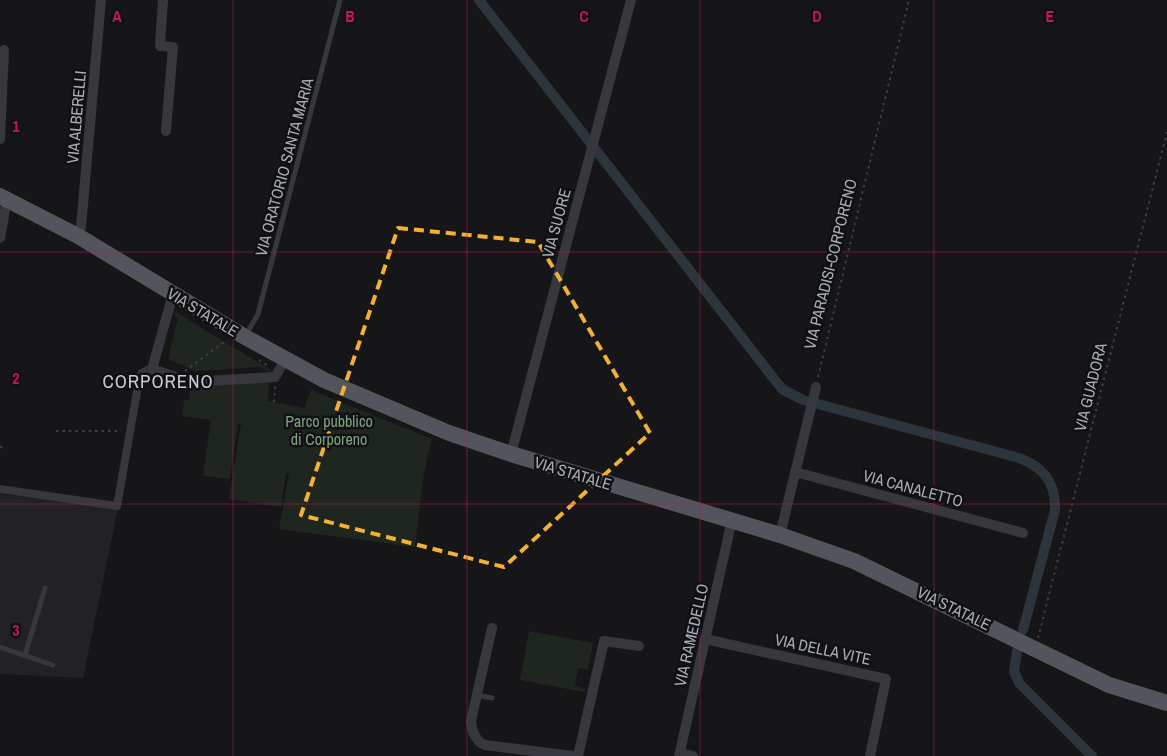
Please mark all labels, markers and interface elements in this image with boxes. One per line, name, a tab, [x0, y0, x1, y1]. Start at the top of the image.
text: A	[112, 5, 122, 27]
text: B	[345, 5, 355, 27]
text: C	[579, 5, 589, 27]
text: D	[812, 5, 822, 27]
text: E	[1046, 5, 1055, 27]
street label: VIA ALBERELLI	[61, 70, 91, 164]
street label: VIA ORATORIO SANTA MARIA	[250, 75, 318, 259]
text: 1	[12, 115, 20, 137]
street label: VIA PARADISI-CORPORENO	[798, 177, 862, 351]
street label: VIA SUORE	[536, 186, 576, 260]
street label: VIA STATALE	[163, 282, 243, 342]
street label: VIA GUADORA	[1068, 340, 1112, 434]
text: 2	[12, 367, 20, 389]
district label: CORPORENO	[102, 368, 214, 394]
park label: Parco pubblico di Corporeno	[285, 410, 373, 450]
street label: VIA STATALE	[532, 451, 614, 495]
street label: VIA CANALETTO	[861, 464, 965, 512]
street label: VIA RAMEDELLO	[668, 581, 714, 689]
street label: VIA STATALE	[913, 581, 995, 635]
text: 3	[12, 619, 20, 641]
street label: VIA DELLA VITE	[773, 628, 873, 670]

